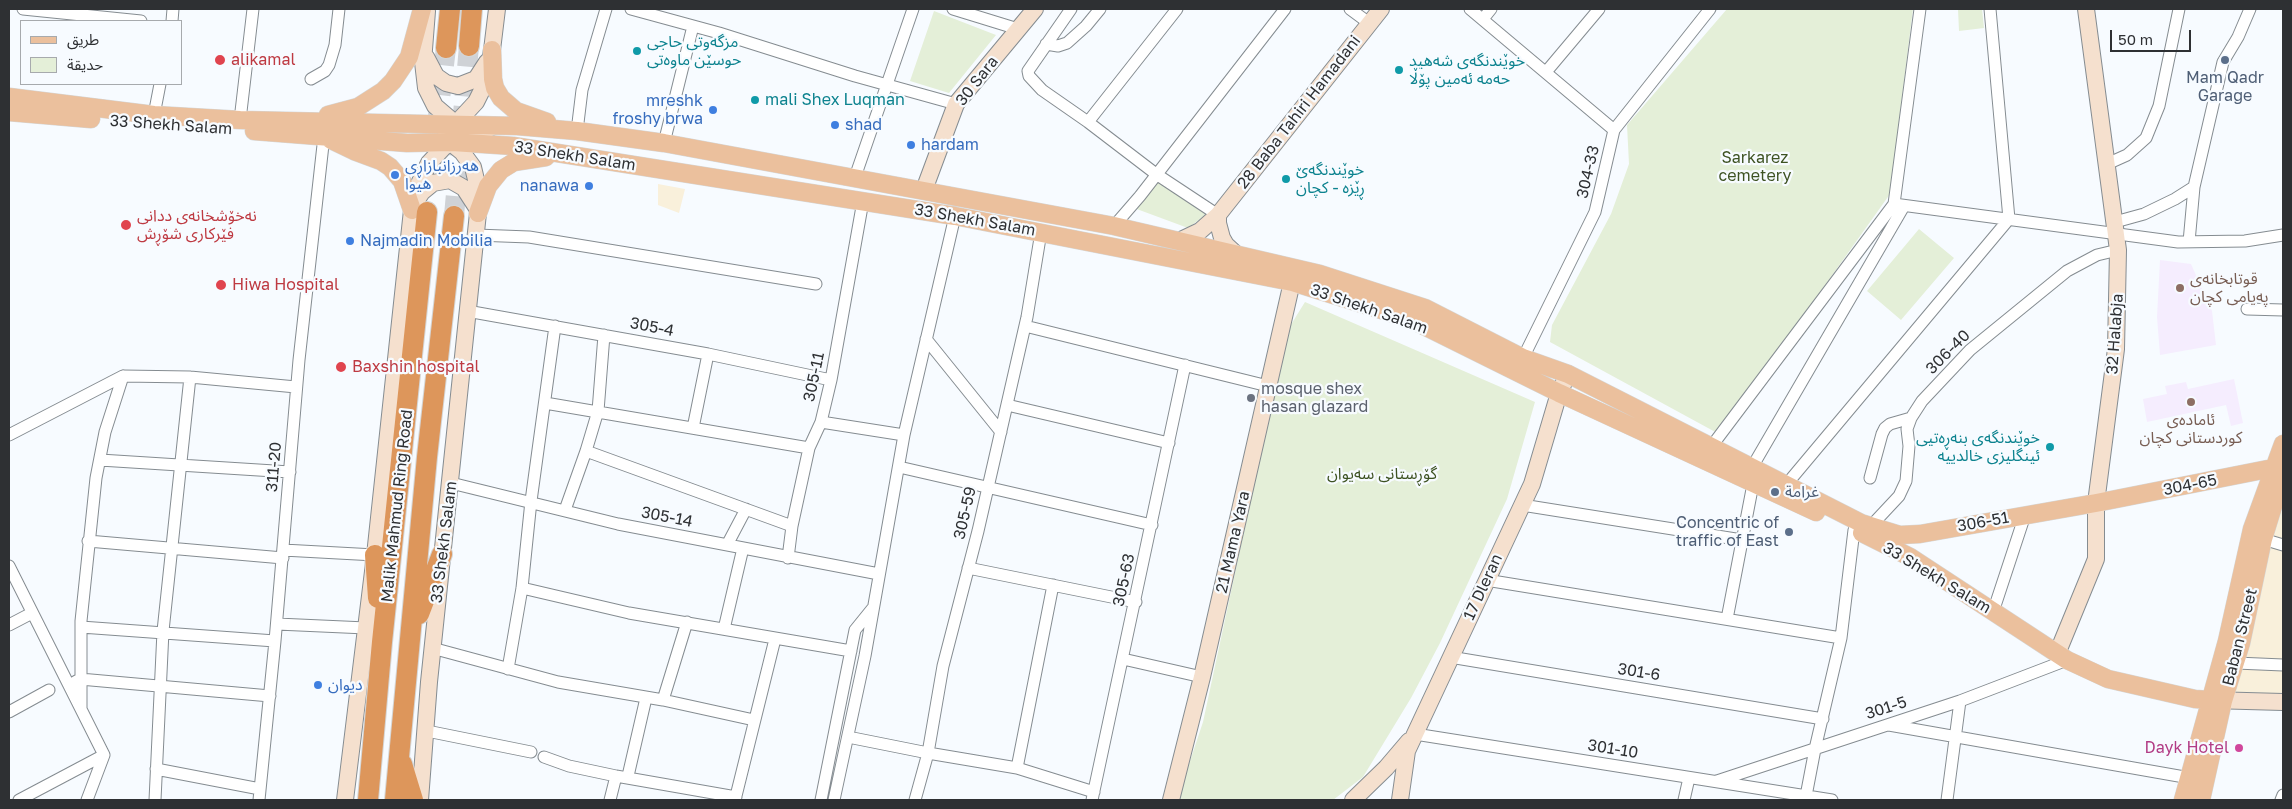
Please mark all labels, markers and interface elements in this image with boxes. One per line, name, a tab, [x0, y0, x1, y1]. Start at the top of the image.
legend	[20, 20, 182, 85]
scale bar	[2112, 20, 2193, 52]
text: طريق	[67, 30, 99, 48]
text: 50 m	[2118, 30, 2153, 48]
place label: مزگەوتی حاجی حوسێن ماوەتی	[647, 32, 741, 70]
street label: 28 Baba Tahiri Hamadani	[1233, 32, 1365, 192]
marker: مزگەوتی حاجی حوسێن ماوەتی	[631, 45, 643, 57]
place label: alikamal	[231, 50, 296, 70]
place label: خوێندنگەی شەهید حەمە ئەمین پۆڵا	[1409, 51, 1525, 89]
street label: 30 Sara	[952, 52, 1002, 110]
marker: alikamal	[213, 53, 227, 67]
marker: Mam Qadr Garage	[2219, 54, 2231, 66]
text: حديقة	[67, 55, 103, 73]
marker: خوێندنگەی شەهید حەمە ئەمین پۆڵا	[1393, 64, 1405, 76]
place label: Mam Qadr Garage	[2186, 68, 2264, 106]
place label: mali Shex Luqman	[765, 90, 905, 110]
place label: mreshk froshy brwa	[612, 91, 703, 129]
marker: mali Shex Luqman	[749, 94, 761, 106]
marker: mreshk froshy brwa	[707, 104, 719, 116]
street label: 33 Shekh Salam	[109, 111, 233, 139]
place label: shad	[845, 115, 882, 135]
marker: shad	[829, 119, 841, 131]
place label: hardam	[921, 135, 979, 155]
street label: 33 Shekh Salam	[513, 137, 637, 175]
marker: hardam	[905, 139, 917, 151]
street label: 304-33	[1573, 144, 1603, 200]
park label: Sarkarez cemetery	[1719, 148, 1791, 186]
place label: هەرزانبازاڕی هیوا	[405, 156, 479, 194]
place label: خوێندنگەێ ڕێزە - کچان	[1296, 160, 1365, 198]
marker: هەرزانبازاڕی هیوا	[389, 169, 401, 181]
marker: خوێندنگەێ ڕێزە - کچان	[1280, 173, 1292, 185]
place label: nanawa	[520, 176, 579, 196]
marker: nanawa	[583, 180, 595, 192]
street label: 33 Shekh Salam	[913, 200, 1037, 240]
place label: نەخۆشخانەی ددانی فێرکاری شۆڕش	[137, 206, 257, 244]
marker: نەخۆشخانەی ددانی فێرکاری شۆڕش	[119, 218, 133, 232]
place label: Najmadin Mobilia	[360, 231, 493, 251]
marker: Najmadin Mobilia	[344, 235, 356, 247]
place label: قوتابخانەی پەیامی کچان	[2190, 269, 2269, 307]
place label: Hiwa Hospital	[232, 275, 339, 295]
marker: Hiwa Hospital	[214, 278, 228, 292]
street label: 33 Shekh Salam	[1308, 280, 1430, 338]
marker: قوتابخانەی پەیامی کچان	[2174, 282, 2186, 294]
street label: 32 Halabja	[2103, 293, 2127, 375]
street label: 305-4	[628, 313, 676, 341]
street label: 306-40	[1922, 326, 1974, 378]
street label: 305-11	[799, 350, 829, 404]
place label: Baxshin hospital	[352, 357, 480, 377]
marker: Baxshin hospital	[334, 360, 348, 374]
place label: mosque shex hasan glazard	[1261, 379, 1368, 417]
marker: mosque shex hasan glazard	[1245, 392, 1257, 404]
marker: ئامادەی کوردستانی کچان	[2185, 396, 2197, 408]
street label: Malik Mahmud Ring Road	[377, 409, 417, 603]
place label: ئامادەی کوردستانی کچان	[2140, 410, 2242, 448]
place label: خوێندنگەی بنەڕەتیی ئینگلیزی خالدییە	[1916, 428, 2040, 466]
street label: 311-20	[262, 441, 286, 493]
marker: خوێندنگەی بنەڕەتیی ئینگلیزی خالدییە	[2044, 441, 2056, 453]
park label: گۆڕستانی سەیوان	[1327, 464, 1437, 484]
street label: 304-65	[2162, 470, 2218, 500]
street label: 33 Shekh Salam	[427, 480, 461, 604]
place label: غرامة	[1785, 482, 1819, 502]
street label: 305-59	[950, 485, 980, 541]
marker: غرامة	[1769, 486, 1781, 498]
street label: 21 Mama Yara	[1212, 489, 1254, 595]
street label: 305-14	[640, 503, 694, 531]
street label: 306-51	[1956, 508, 2010, 536]
place label: Concentric of traffic of East	[1676, 513, 1779, 551]
marker: Concentric of traffic of East	[1783, 526, 1795, 538]
street label: 33 Shekh Salam	[1880, 538, 1994, 618]
street label: 17 Dleran	[1459, 551, 1507, 623]
street label: 305-63	[1109, 552, 1139, 608]
street label: Baban Street	[2219, 586, 2261, 688]
street label: 301-6	[1616, 659, 1662, 685]
place label: دیوان	[328, 675, 363, 695]
marker: دیوان	[312, 679, 324, 691]
street label: 301-5	[1863, 692, 1909, 724]
street label: 301-10	[1586, 736, 1640, 762]
place label: Dayk Hotel	[2145, 738, 2229, 758]
marker: Dayk Hotel	[2233, 742, 2245, 754]

